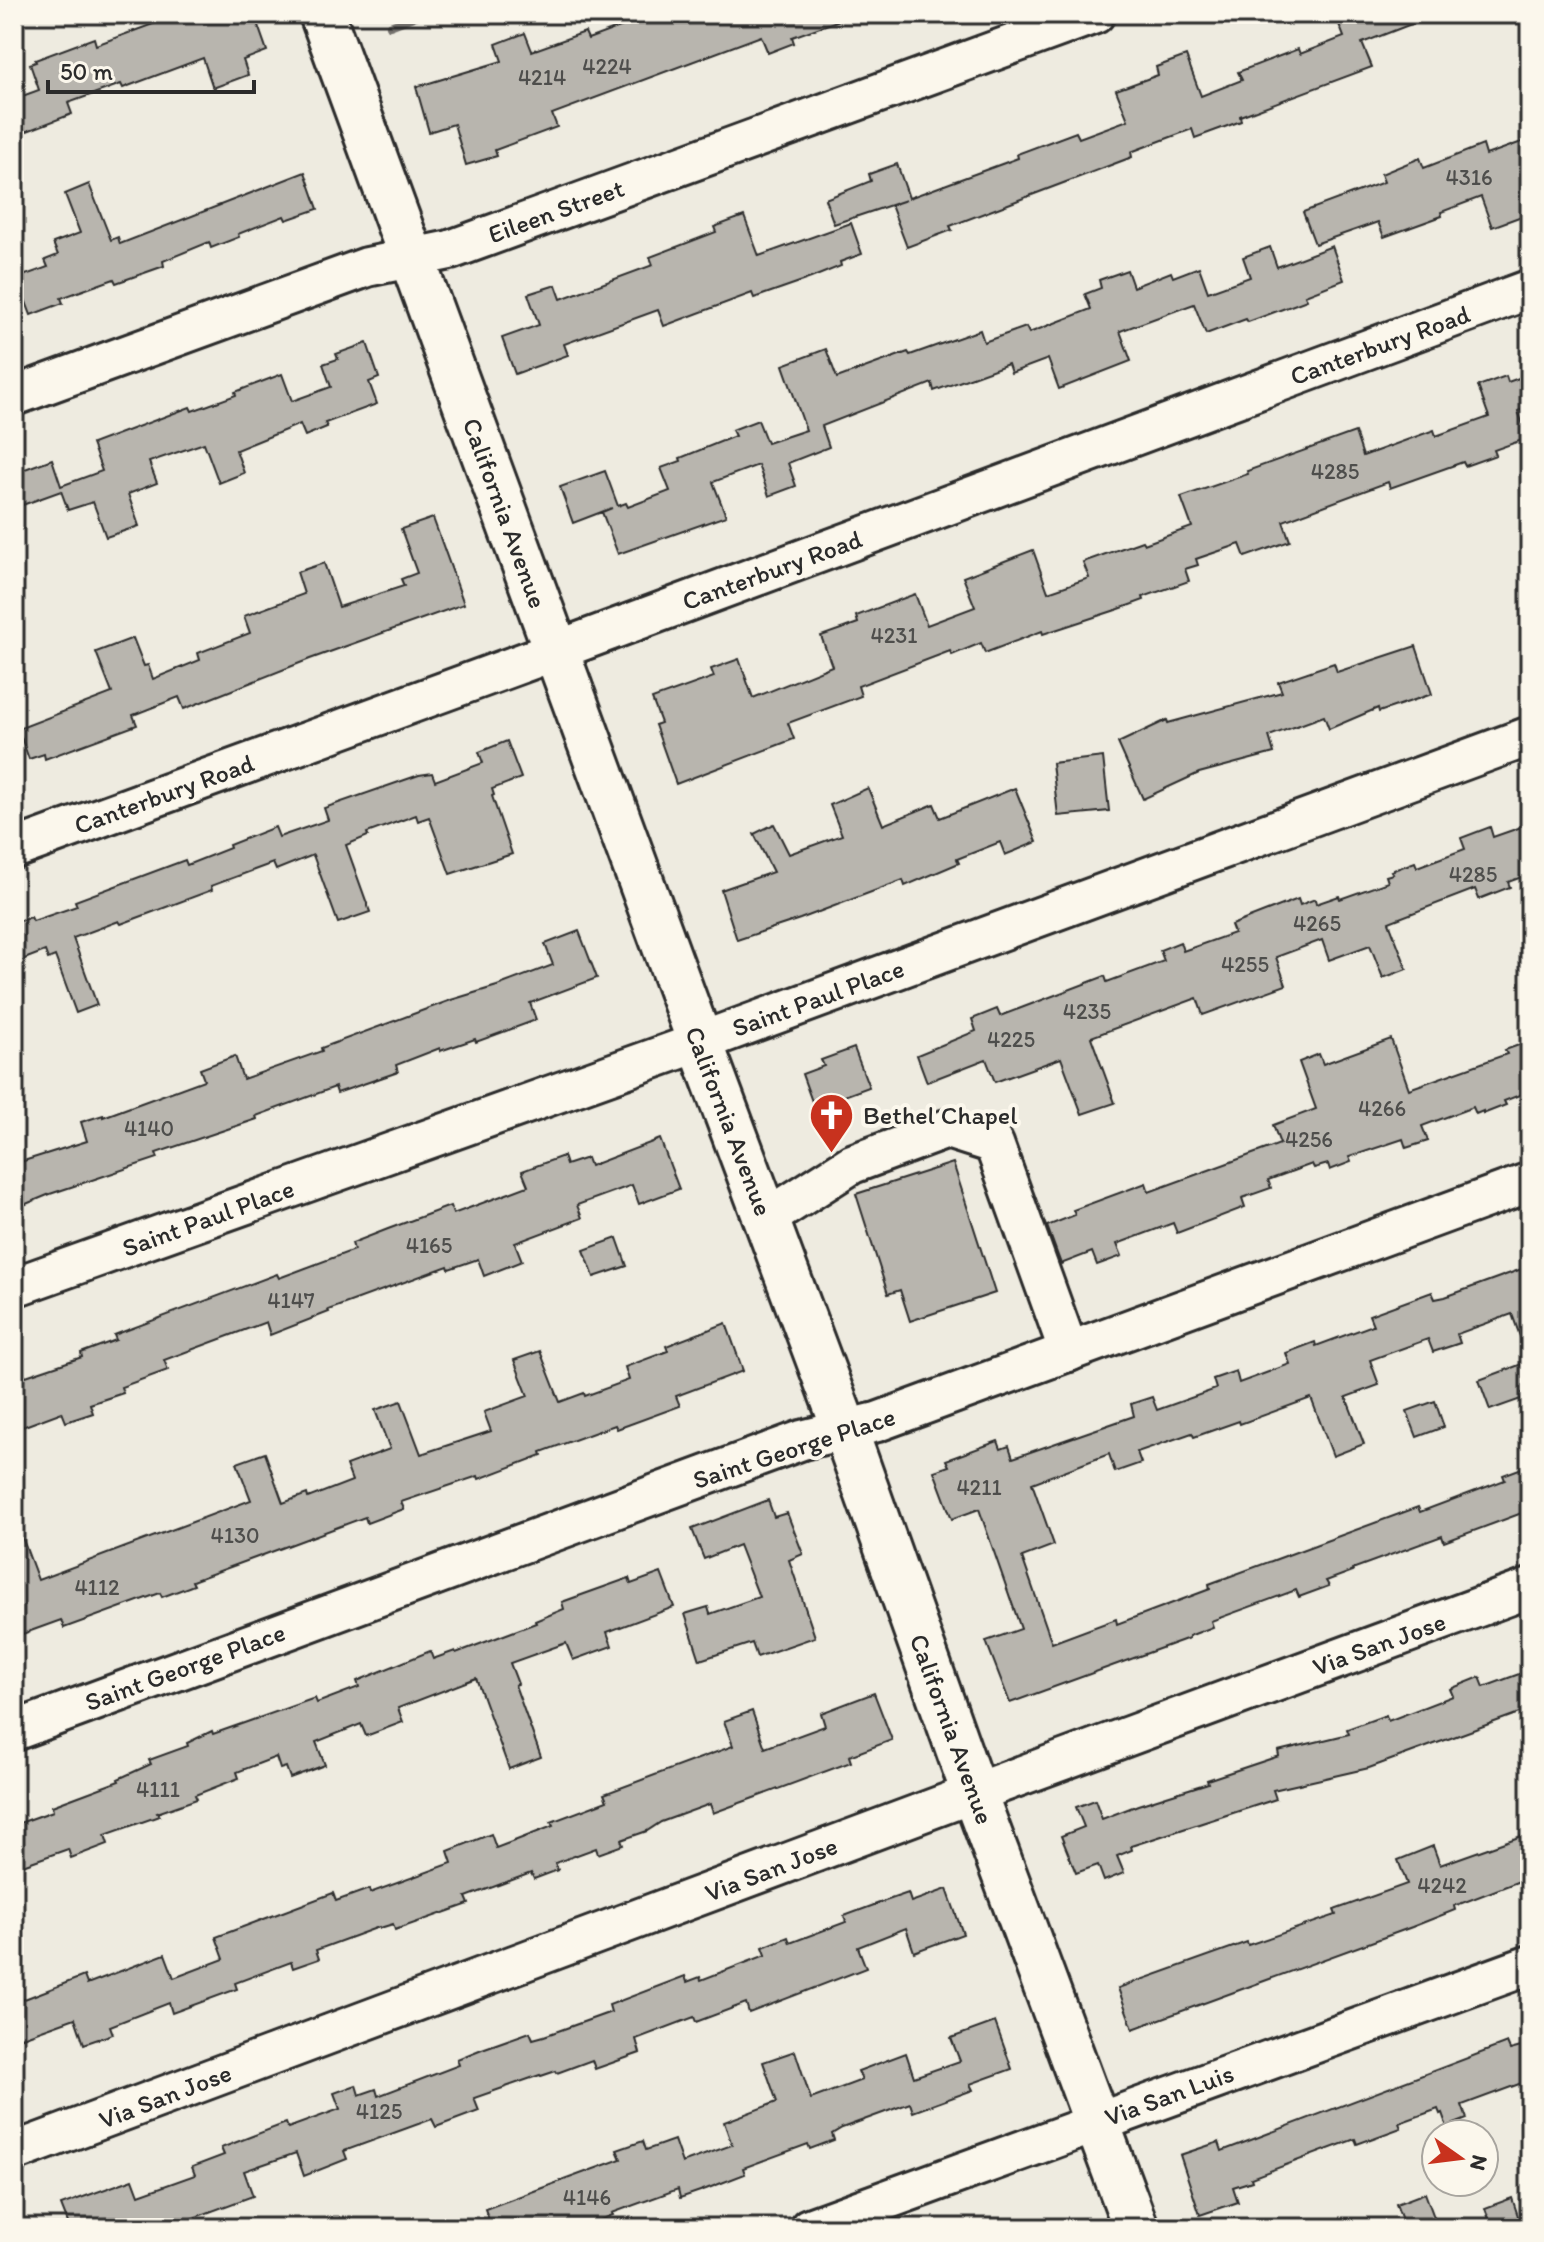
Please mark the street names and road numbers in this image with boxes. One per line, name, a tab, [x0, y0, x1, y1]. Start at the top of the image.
street label: Eileen Street	[484, 172, 629, 250]
street label: Canterbury Road	[1286, 297, 1475, 392]
street label: California Avenue	[456, 413, 554, 613]
street label: Canterbury Road	[678, 522, 867, 617]
street label: Canterbury Road	[70, 746, 259, 841]
street label: Saint Paul Place	[728, 952, 908, 1044]
street label: California Avenue	[678, 1022, 780, 1220]
street label: Saint Paul Place	[118, 1172, 298, 1264]
street label: Saint George Place	[689, 1400, 899, 1496]
street label: Via San Jose	[1308, 1605, 1450, 1683]
street label: Saint George Place	[80, 1616, 290, 1718]
street label: California Avenue	[903, 1629, 1001, 1829]
street label: Via San Jose	[700, 1829, 842, 1909]
street label: Via San Jose	[94, 2056, 236, 2136]
street label: Via San Luis	[1100, 2057, 1238, 2133]

